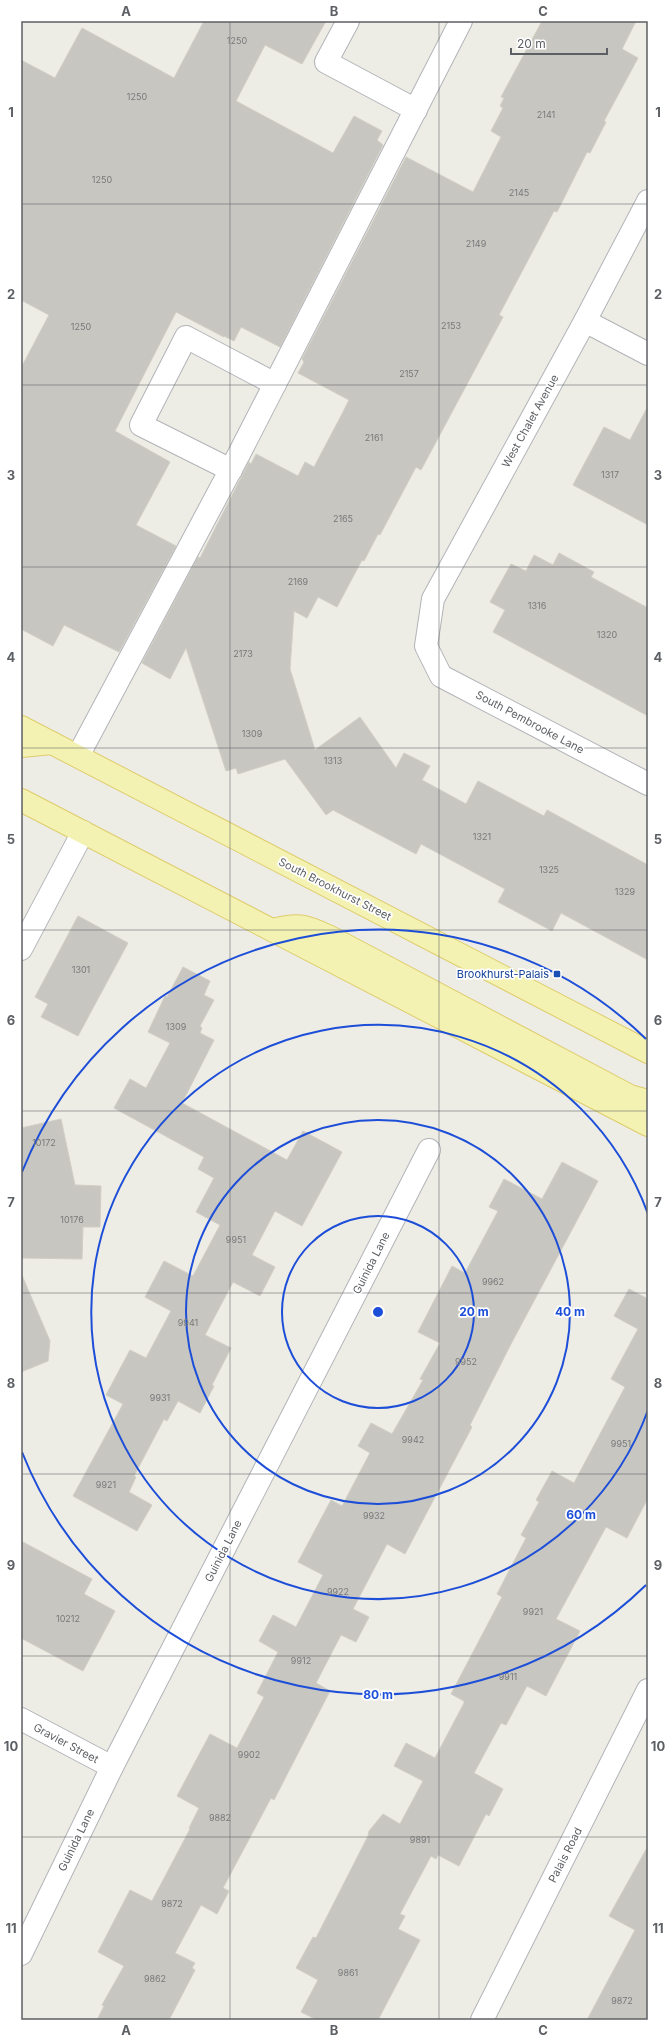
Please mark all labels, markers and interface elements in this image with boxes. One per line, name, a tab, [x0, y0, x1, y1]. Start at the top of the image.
text: A	[121, 3, 131, 19]
text: B	[330, 3, 339, 19]
text: C	[538, 3, 548, 19]
scale bar	[511, 30, 607, 56]
house number: 1250	[227, 35, 247, 46]
text: 20 m	[517, 36, 546, 51]
house number: 1250	[127, 91, 147, 102]
text: 1	[8, 104, 14, 120]
text: 1	[655, 104, 661, 120]
house number: 2141	[537, 109, 555, 120]
house number: 1250	[92, 174, 112, 185]
house number: 2145	[509, 187, 529, 198]
house number: 2149	[466, 238, 487, 249]
text: 2	[7, 286, 15, 302]
text: 2	[654, 286, 662, 302]
house number: 2153	[441, 320, 462, 331]
house number: 1250	[71, 321, 91, 332]
house number: 2157	[399, 368, 419, 379]
street label: West Chalet Avenue	[499, 372, 561, 470]
house number: 2161	[365, 432, 383, 443]
text: 3	[7, 467, 15, 483]
text: 3	[654, 467, 662, 483]
house number: 1317	[601, 469, 619, 480]
house number: 2165	[333, 513, 353, 524]
house number: 2169	[288, 576, 309, 587]
house number: 1316	[528, 600, 547, 611]
house number: 1320	[597, 629, 618, 640]
house number: 2173	[233, 648, 253, 659]
text: 4	[7, 649, 16, 665]
text: 4	[654, 649, 663, 665]
street label: South Pembrooke Lane	[473, 687, 587, 757]
house number: 1309	[242, 728, 263, 739]
house number: 1313	[324, 755, 343, 766]
text: 5	[7, 831, 15, 847]
house number: 1321	[473, 831, 491, 842]
text: 5	[654, 831, 662, 847]
street label: South Brookhurst Street	[276, 855, 394, 924]
house number: 1325	[539, 864, 559, 875]
house number: 1329	[615, 886, 636, 897]
house number: 1301	[72, 964, 90, 975]
place label: Brookhurst-Palais	[457, 967, 549, 981]
marker: Brookhurst-Palais	[552, 969, 562, 979]
text: 6	[7, 1012, 15, 1028]
text: 6	[654, 1012, 662, 1028]
house number: 1309	[166, 1021, 187, 1032]
house number: 10172	[32, 1137, 56, 1148]
text: 7	[7, 1194, 15, 1210]
text: 7	[654, 1194, 662, 1210]
house number: 10176	[60, 1214, 84, 1225]
street label: Guinida Lane	[349, 1230, 393, 1296]
house number: 9951	[226, 1234, 246, 1245]
house number: 9962	[482, 1276, 504, 1287]
text: 20 m	[459, 1304, 489, 1319]
text: 40 m	[555, 1304, 585, 1319]
centre of rings	[371, 1305, 385, 1319]
house number: 9941	[178, 1317, 198, 1328]
house number: 9952	[455, 1356, 477, 1367]
text: 8	[7, 1375, 15, 1391]
text: 8	[654, 1375, 662, 1391]
house number: 9931	[150, 1392, 170, 1403]
house number: 9942	[402, 1434, 424, 1445]
house number: 9951	[611, 1438, 631, 1449]
house number: 9921	[96, 1479, 116, 1490]
text: 60 m	[566, 1507, 596, 1522]
house number: 9932	[363, 1510, 385, 1521]
street label: Guinida Lane	[201, 1518, 245, 1584]
text: 9	[7, 1557, 15, 1573]
text: 9	[654, 1557, 662, 1573]
house number: 9922	[327, 1586, 349, 1597]
house number: 9921	[523, 1606, 543, 1617]
house number: 10212	[56, 1613, 80, 1624]
house number: 9912	[291, 1655, 311, 1666]
house number: 9911	[499, 1671, 517, 1682]
text: 80 m	[363, 1687, 393, 1702]
street label: Gravier Street	[31, 1720, 101, 1766]
text: 10	[4, 1738, 18, 1754]
text: 10	[651, 1738, 665, 1754]
house number: 9902	[238, 1749, 260, 1760]
street label: Guinida Lane	[55, 1806, 97, 1874]
house number: 9882	[209, 1812, 231, 1823]
street label: Palais Road	[545, 1825, 585, 1885]
house number: 9891	[410, 1834, 430, 1845]
house number: 9872	[161, 1898, 183, 1909]
text: 11	[5, 1920, 17, 1936]
text: 11	[652, 1920, 664, 1936]
house number: 9861	[338, 1967, 358, 1978]
house number: 9862	[144, 1973, 166, 1984]
house number: 9872	[611, 1995, 633, 2006]
text: A	[121, 2022, 131, 2038]
text: B	[330, 2022, 339, 2038]
text: C	[538, 2022, 548, 2038]

